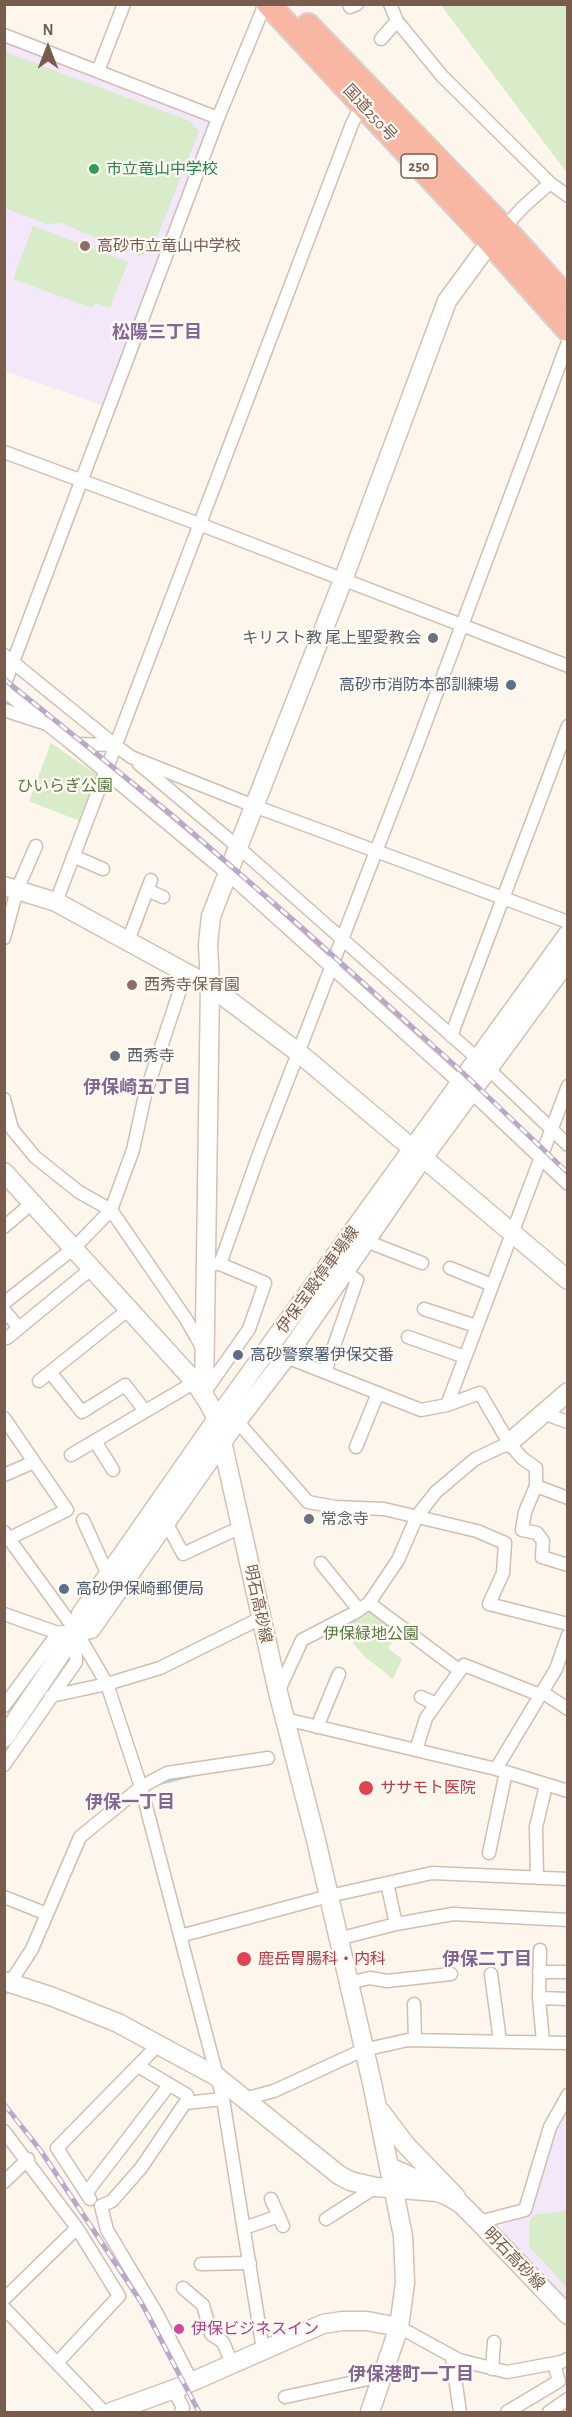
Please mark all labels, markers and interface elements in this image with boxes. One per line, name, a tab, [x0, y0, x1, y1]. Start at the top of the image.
north arrow	[18, 18, 78, 78]
text: N	[42, 22, 54, 38]
street label: 国道250号	[339, 81, 401, 145]
road number: 250	[401, 154, 437, 178]
place label: 市立竜山中学校	[106, 159, 218, 179]
marker: 市立竜山中学校	[87, 162, 101, 176]
place label: 高砂市立竜山中学校	[97, 236, 241, 256]
marker: 高砂市立竜山中学校	[78, 239, 92, 253]
district label: 松陽三丁目	[112, 322, 202, 344]
place label: キリスト教 尾上聖愛教会	[242, 628, 421, 648]
marker: キリスト教 尾上聖愛教会	[426, 631, 440, 645]
place label: 高砂市消防本部訓練場	[339, 675, 499, 695]
marker: 高砂市消防本部訓練場	[504, 678, 518, 692]
park label: ひいらぎ公園	[17, 776, 113, 796]
place label: 西秀寺保育園	[144, 975, 240, 995]
marker: 西秀寺保育園	[125, 978, 139, 992]
place label: 西秀寺	[127, 1046, 175, 1066]
marker: 西秀寺	[108, 1049, 122, 1063]
district label: 伊保崎五丁目	[83, 1077, 191, 1099]
street label: 伊保宝殿停車場線	[273, 1223, 363, 1337]
place label: 高砂警察署伊保交番	[250, 1345, 394, 1365]
marker: 高砂警察署伊保交番	[231, 1348, 245, 1362]
place label: 常念寺	[321, 1509, 369, 1529]
marker: 常念寺	[302, 1512, 316, 1526]
street label: 明石高砂線	[240, 1563, 276, 1645]
place label: 高砂伊保崎郵便局	[76, 1579, 204, 1599]
marker: 高砂伊保崎郵便局	[57, 1582, 71, 1596]
park label: 伊保緑地公園	[323, 1624, 419, 1644]
place label: ササモト医院	[380, 1778, 476, 1798]
marker: ササモト医院	[357, 1779, 375, 1797]
district label: 伊保一丁目	[85, 1792, 175, 1814]
place label: 鹿岳胃腸科・内科	[258, 1949, 386, 1969]
district label: 伊保二丁目	[442, 1949, 532, 1971]
marker: 鹿岳胃腸科・内科	[235, 1950, 253, 1968]
street label: 明石高砂線	[479, 2224, 549, 2294]
place label: 伊保ビジネスイン	[191, 2319, 319, 2339]
marker: 伊保ビジネスイン	[172, 2322, 186, 2336]
district label: 伊保港町一丁目	[348, 2364, 474, 2386]

